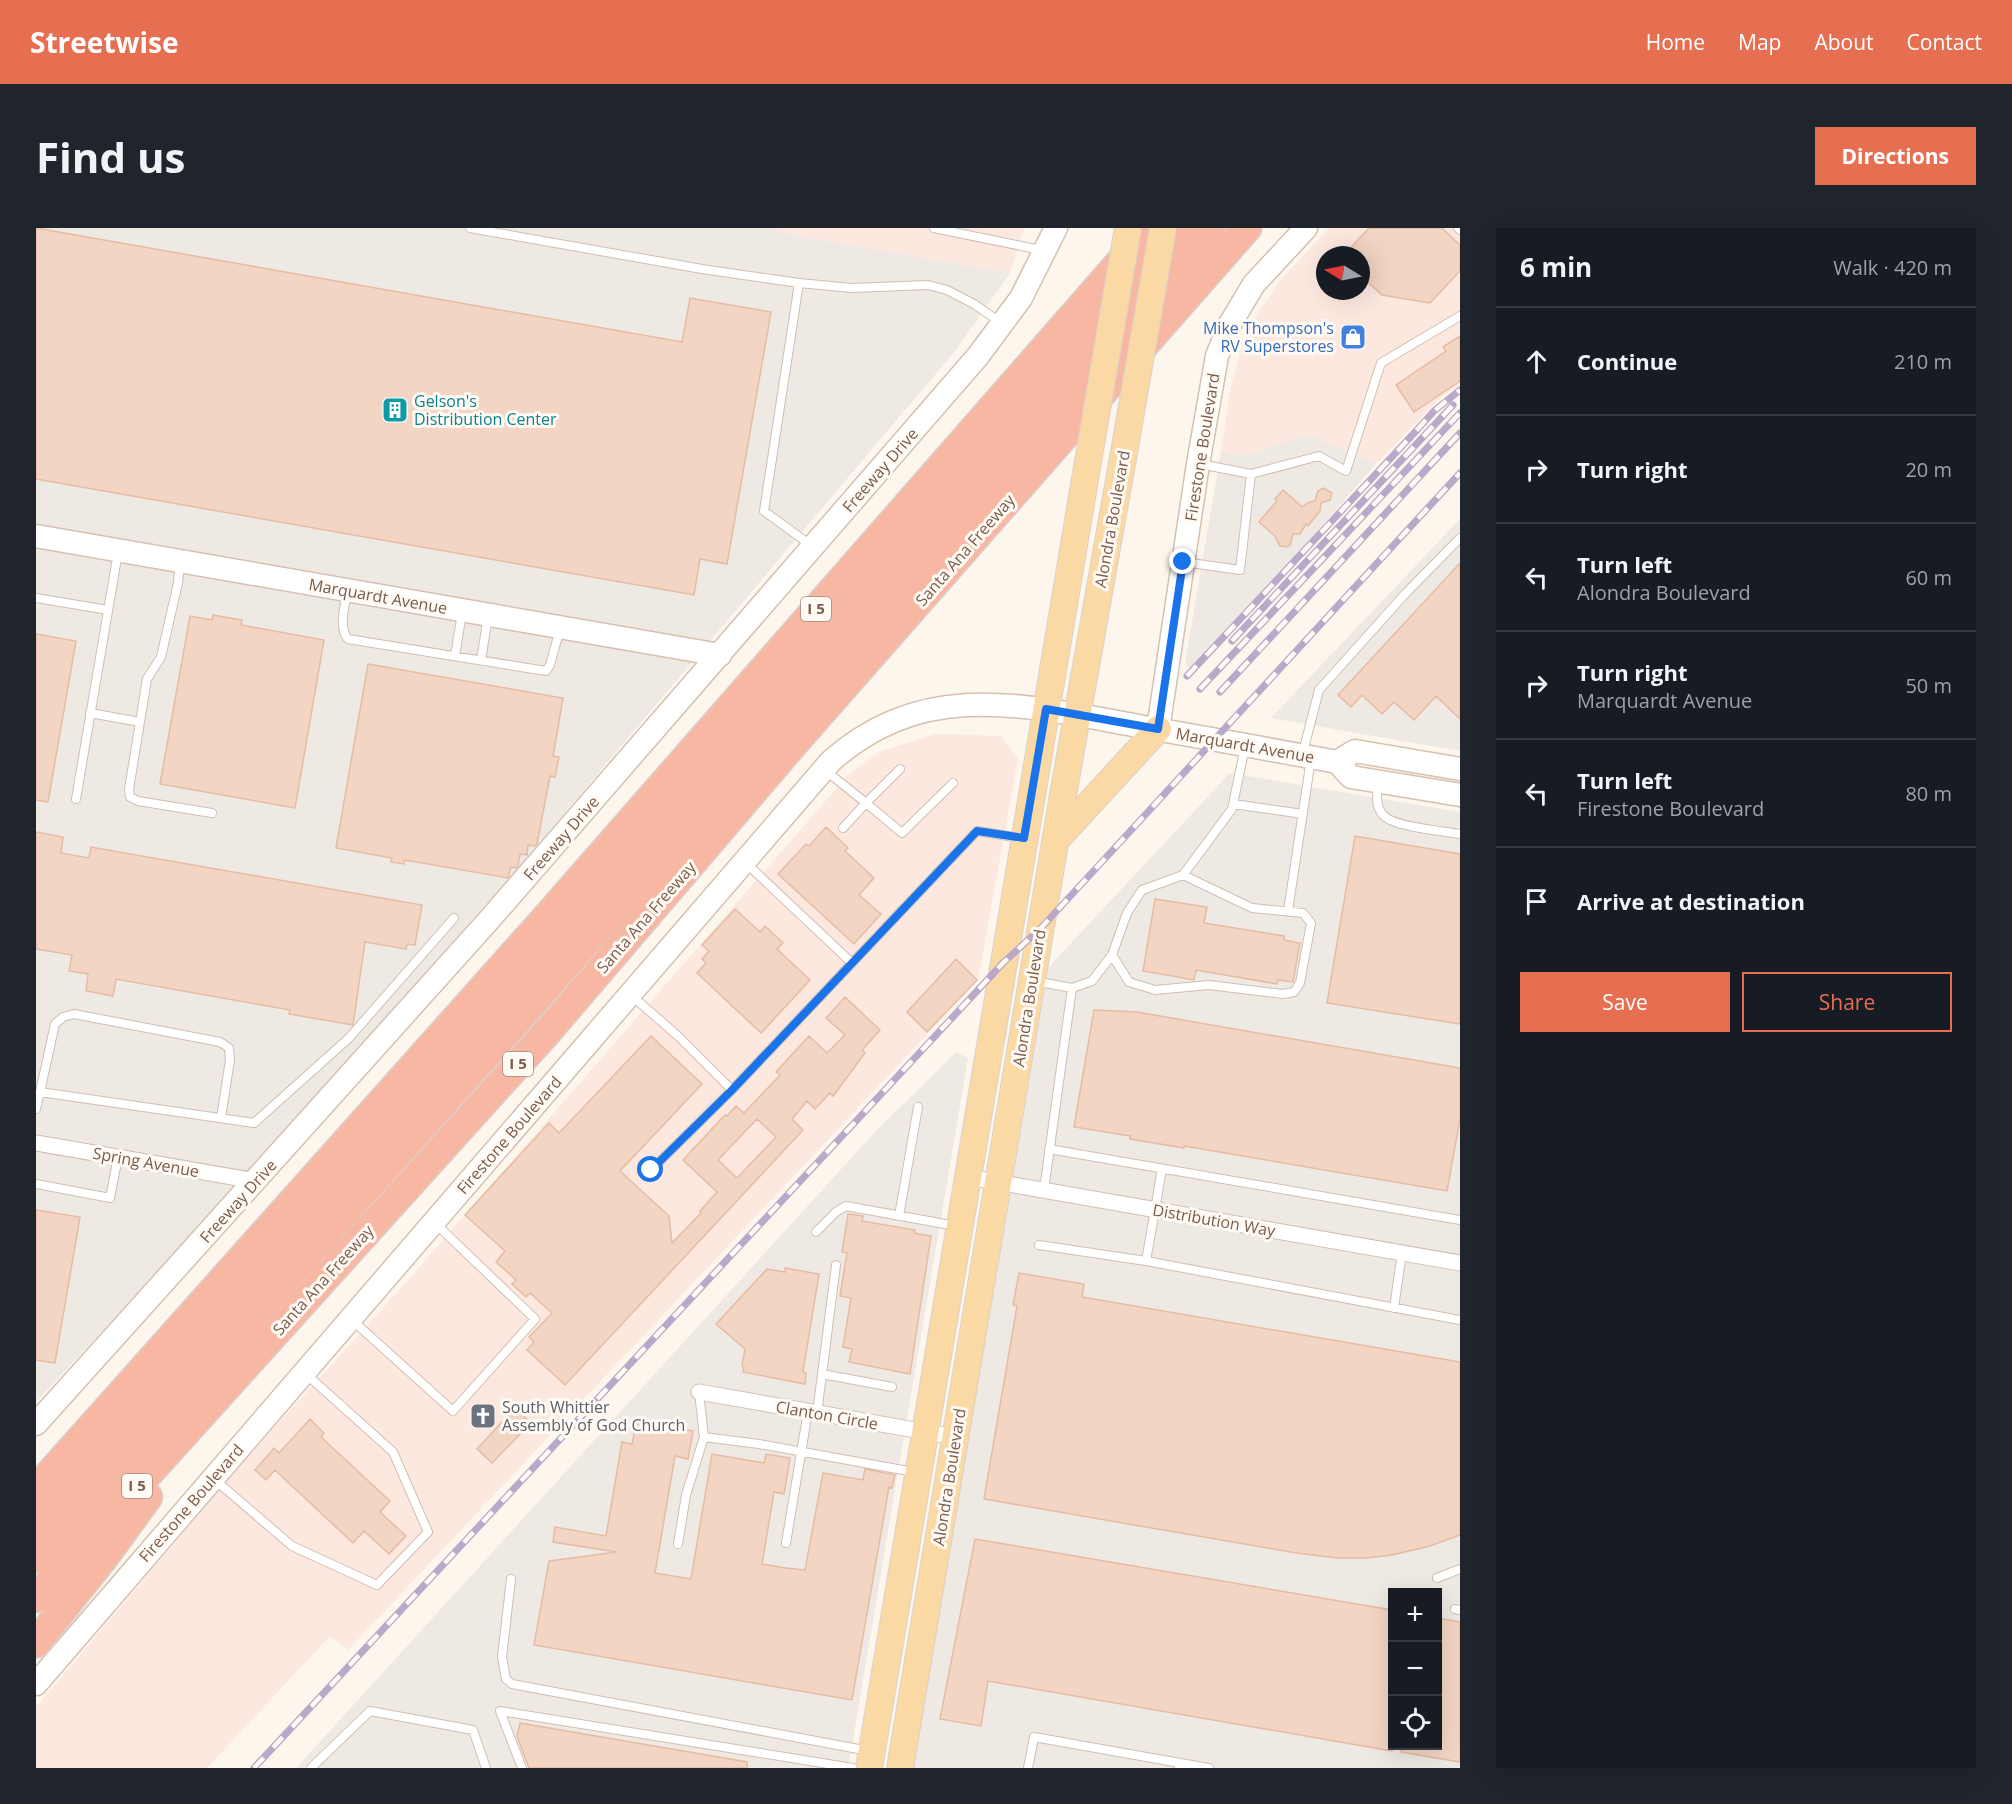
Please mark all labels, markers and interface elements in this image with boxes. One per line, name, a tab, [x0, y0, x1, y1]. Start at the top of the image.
text: Streetwise	[30, 23, 179, 61]
text: Home	[1646, 28, 1705, 56]
text: Map	[1738, 28, 1781, 56]
text: About	[1814, 28, 1874, 56]
text: Contact	[1907, 28, 1982, 56]
button: Directions	[1815, 127, 1976, 185]
text: Find us	[36, 128, 185, 185]
north arrow	[1316, 246, 1370, 300]
text: 6 min	[1520, 249, 1592, 285]
text: Walk · 420 m	[1833, 254, 1952, 281]
place label: Mike Thompson's RV Superstores	[1203, 317, 1334, 357]
shop icon: Mike Thompson's RV Superstores	[1338, 322, 1368, 352]
icon: ahead	[1520, 345, 1553, 378]
text: Continue	[1577, 346, 1677, 376]
text: 210 m	[1894, 348, 1952, 375]
street label: Firestone Boulevard	[1179, 371, 1225, 523]
place label: Gelson's Distribution Center	[414, 390, 557, 430]
building icon: Gelson's Distribution Center	[380, 395, 410, 425]
street label: Freeway Drive	[837, 423, 923, 517]
street label: Alondra Boulevard	[1089, 449, 1135, 589]
icon: right	[1520, 453, 1553, 486]
text: Turn right	[1577, 454, 1688, 484]
text: 20 m	[1905, 456, 1952, 483]
street label: Santa Ana Freeway	[910, 489, 1020, 611]
route end	[1169, 548, 1195, 574]
text: Turn left	[1577, 549, 1672, 579]
icon: left	[1520, 561, 1553, 594]
text: 60 m	[1905, 564, 1952, 591]
street label: Marquardt Avenue	[307, 573, 449, 619]
text: Alondra Boulevard	[1577, 579, 1751, 606]
road number: I 5	[801, 597, 831, 621]
text: Turn right	[1577, 657, 1688, 687]
icon: right	[1520, 669, 1553, 702]
text: 50 m	[1905, 672, 1952, 699]
text: Marquardt Avenue	[1577, 687, 1752, 714]
street label: Marquardt Avenue	[1174, 722, 1316, 768]
text: Turn left	[1577, 765, 1672, 795]
icon: left	[1520, 777, 1553, 810]
text: 80 m	[1905, 780, 1952, 807]
street label: Freeway Drive	[518, 791, 604, 885]
text: Firestone Boulevard	[1577, 795, 1764, 822]
street label: Santa Ana Freeway	[591, 856, 701, 978]
icon: arrive	[1520, 885, 1553, 918]
text: Arrive at destination	[1577, 886, 1805, 916]
street label: Alondra Boulevard	[1007, 928, 1051, 1068]
button: Save	[1520, 972, 1730, 1032]
button: Share	[1742, 972, 1952, 1032]
road number: I 5	[503, 1052, 533, 1076]
street label: Firestone Boulevard	[452, 1071, 566, 1199]
street label: Spring Avenue	[91, 1142, 201, 1182]
street label: Freeway Drive	[195, 1154, 281, 1248]
route start	[637, 1156, 663, 1182]
street label: Distribution Way	[1151, 1198, 1278, 1242]
street label: Santa Ana Freeway	[268, 1219, 379, 1340]
street label: Clanton Circle	[774, 1395, 880, 1435]
place label: South Whittier Assembly of God Church	[502, 1396, 685, 1436]
church icon: South Whittier Assembly of God Church	[468, 1401, 498, 1431]
street label: Alondra Boulevard	[927, 1407, 971, 1547]
street label: Firestone Boulevard	[134, 1439, 248, 1567]
road number: I 5	[122, 1474, 152, 1498]
map controls	[1388, 1588, 1442, 1750]
button: +	[1388, 1588, 1442, 1642]
button: −	[1388, 1642, 1442, 1696]
button: locate	[1388, 1696, 1442, 1750]

